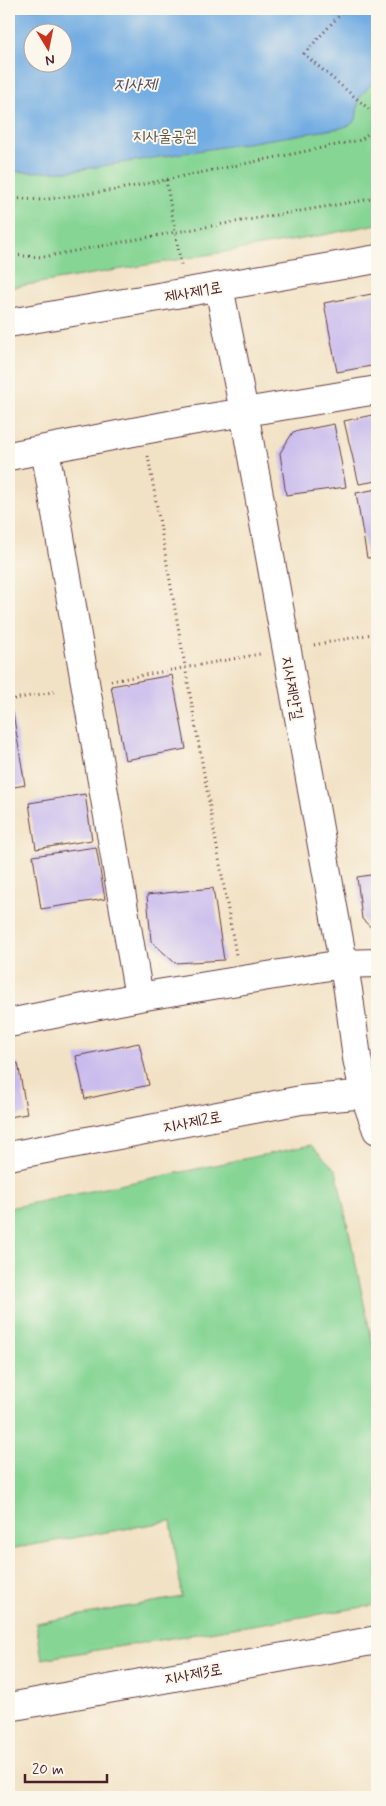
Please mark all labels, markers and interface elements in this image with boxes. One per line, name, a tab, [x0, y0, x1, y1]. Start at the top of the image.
north arrow	[22, 22, 72, 72]
text: N	[44, 50, 56, 69]
water label: 지사제	[113, 73, 159, 97]
park label: 지사울공원	[133, 126, 197, 147]
street label: 제사제1로	[163, 277, 224, 308]
street label: 지사제안길	[276, 655, 307, 722]
street label: 지사제2로	[161, 1107, 223, 1138]
street label: 지사제3로	[163, 1659, 224, 1690]
scale bar	[25, 1751, 108, 1783]
text: 20 m	[32, 1760, 64, 1780]

